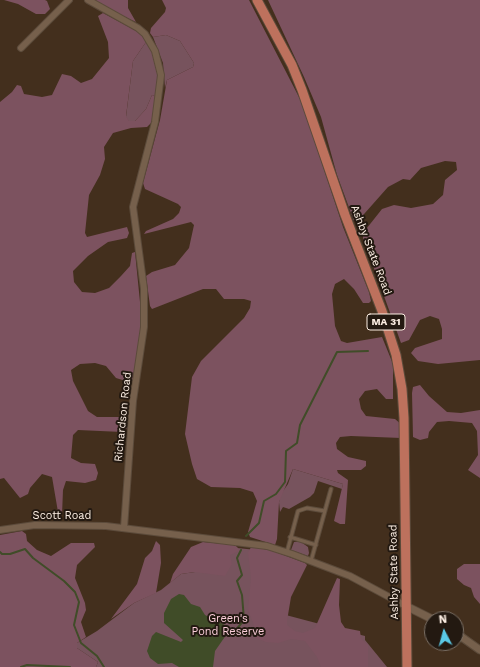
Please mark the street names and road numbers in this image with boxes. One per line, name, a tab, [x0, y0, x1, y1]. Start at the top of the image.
street label: Ashby State Road	[348, 203, 394, 297]
road number: MA 31	[367, 314, 405, 330]
street label: Richardson Road	[112, 371, 134, 463]
street label: Scott Road	[33, 509, 91, 523]
street label: Ashby State Road	[387, 524, 401, 620]

